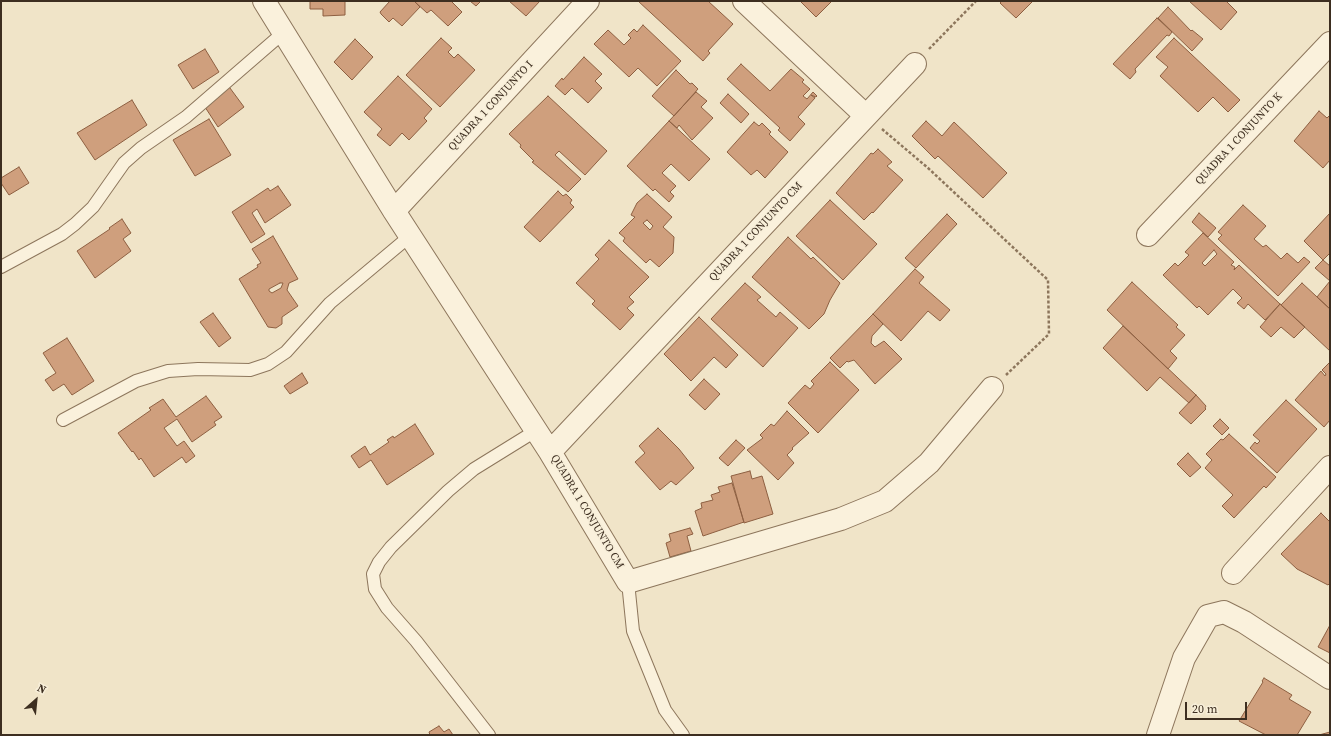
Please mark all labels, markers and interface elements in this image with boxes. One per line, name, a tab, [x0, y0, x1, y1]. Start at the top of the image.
street label: QUADRA 1 CONJUNTO I	[446, 58, 536, 154]
street label: QUADRA 1 CONJUNTO K	[1193, 90, 1285, 188]
street label: QUADRA 1 CONJUNTO CM	[707, 180, 805, 284]
street label: QUADRA 1 CONJUNTO CM	[548, 452, 626, 572]
north arrow	[16, 680, 56, 720]
text: N	[35, 680, 49, 697]
scale bar	[1187, 694, 1249, 720]
text: 20 m	[1192, 701, 1218, 717]

